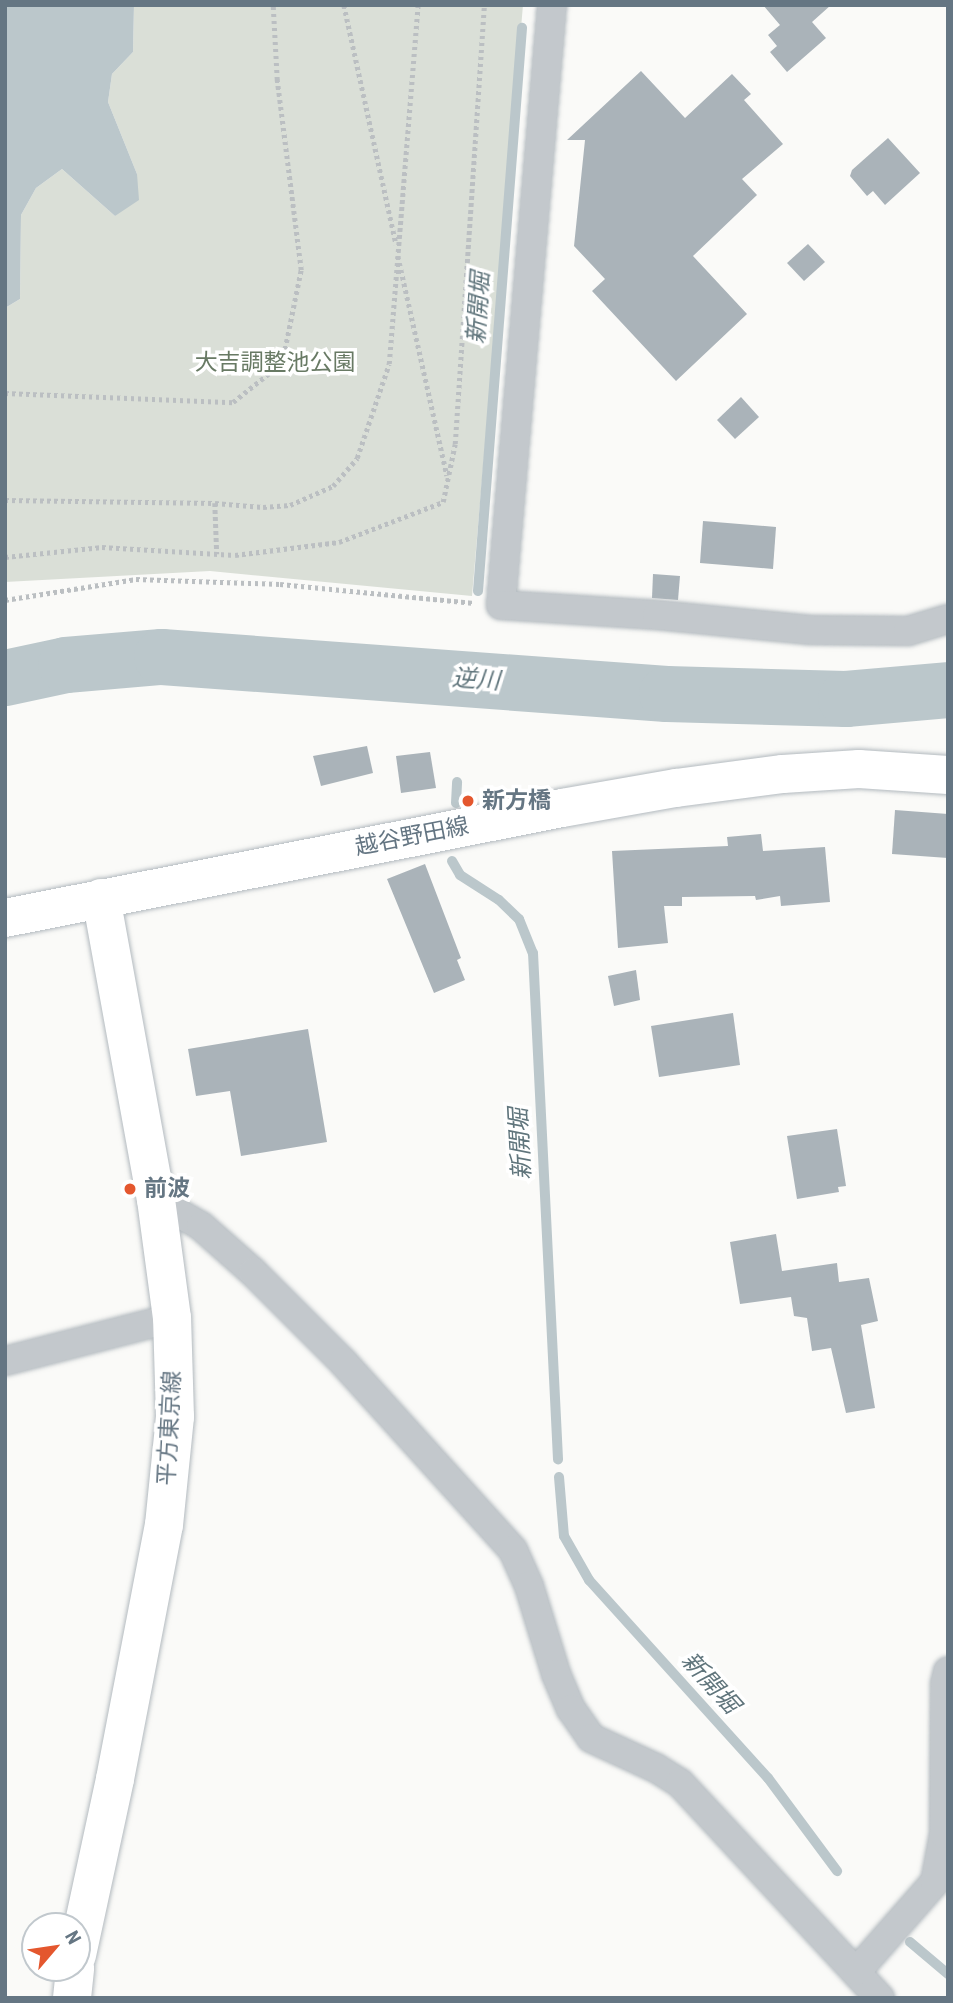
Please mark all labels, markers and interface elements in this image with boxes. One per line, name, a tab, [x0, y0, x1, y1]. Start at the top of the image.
water label: 新開堀	[462, 271, 496, 345]
park label: 大吉調整池公園	[195, 349, 355, 377]
water label: 逆川	[451, 664, 501, 696]
place label: 新方橋	[482, 787, 551, 815]
marker: 新方橋	[460, 793, 476, 809]
street label: 越谷野田線	[353, 812, 471, 862]
water label: 新開堀	[505, 1107, 537, 1181]
place label: 前波	[144, 1175, 190, 1203]
marker: 前波	[122, 1181, 138, 1197]
street label: 平方東京線	[153, 1370, 187, 1486]
water label: 新開堀	[675, 1647, 745, 1719]
north arrow	[21, 1912, 91, 1982]
text: N	[60, 1927, 86, 1948]

